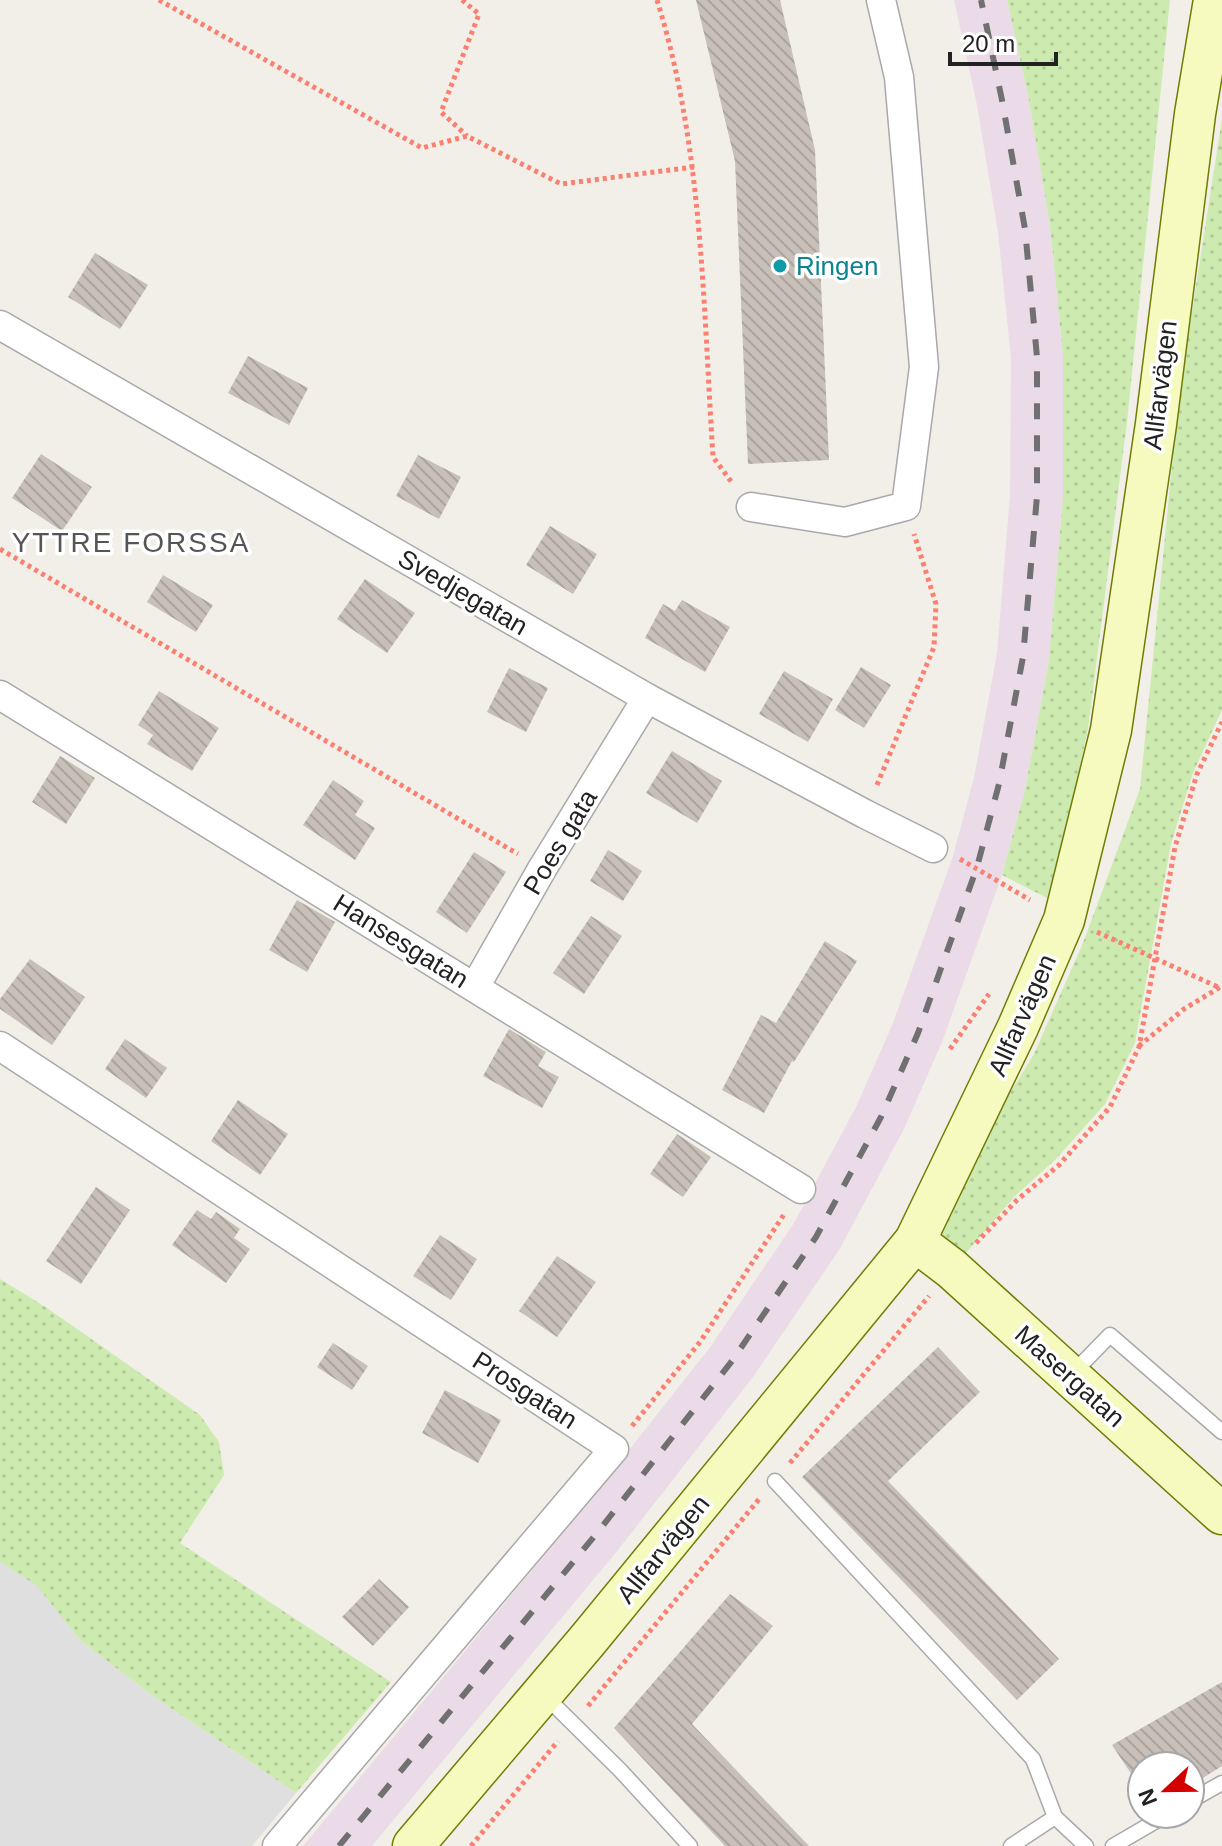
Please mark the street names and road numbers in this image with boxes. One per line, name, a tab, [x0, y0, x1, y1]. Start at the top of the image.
street label: Allfarvägen	[1137, 319, 1183, 451]
street label: Svedjegatan	[393, 543, 533, 641]
street label: Poes gata	[517, 784, 603, 900]
street label: Hansesgatan	[328, 888, 474, 994]
street label: Allfarvägen	[982, 949, 1062, 1081]
street label: Masergatan	[1009, 1319, 1131, 1433]
street label: Prosgatan	[467, 1345, 583, 1435]
street label: Allfarvägen	[610, 1489, 716, 1609]

